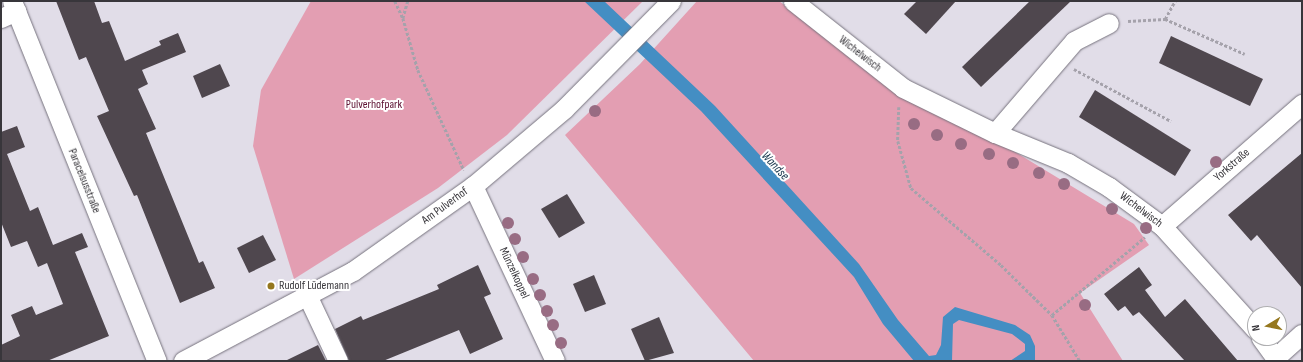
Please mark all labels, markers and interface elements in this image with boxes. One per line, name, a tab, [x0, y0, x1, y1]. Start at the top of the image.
street label: Wichelwisch	[836, 33, 884, 75]
park label: Pulverhofpark	[346, 98, 402, 112]
street label: Yorkstraße	[1211, 145, 1253, 185]
street label: Paracelsusstraße	[65, 147, 103, 215]
water label: Wandse	[758, 148, 792, 184]
street label: Am Pulverhof	[419, 184, 471, 228]
street label: Wichelwisch	[1117, 189, 1165, 231]
street label: Münzelkoppel	[496, 245, 532, 301]
place label: Rudolf Lüdemann	[279, 279, 349, 293]
marker: Rudolf Lüdemann	[266, 281, 276, 291]
north arrow	[1247, 306, 1287, 346]
text: N	[1249, 324, 1263, 332]

